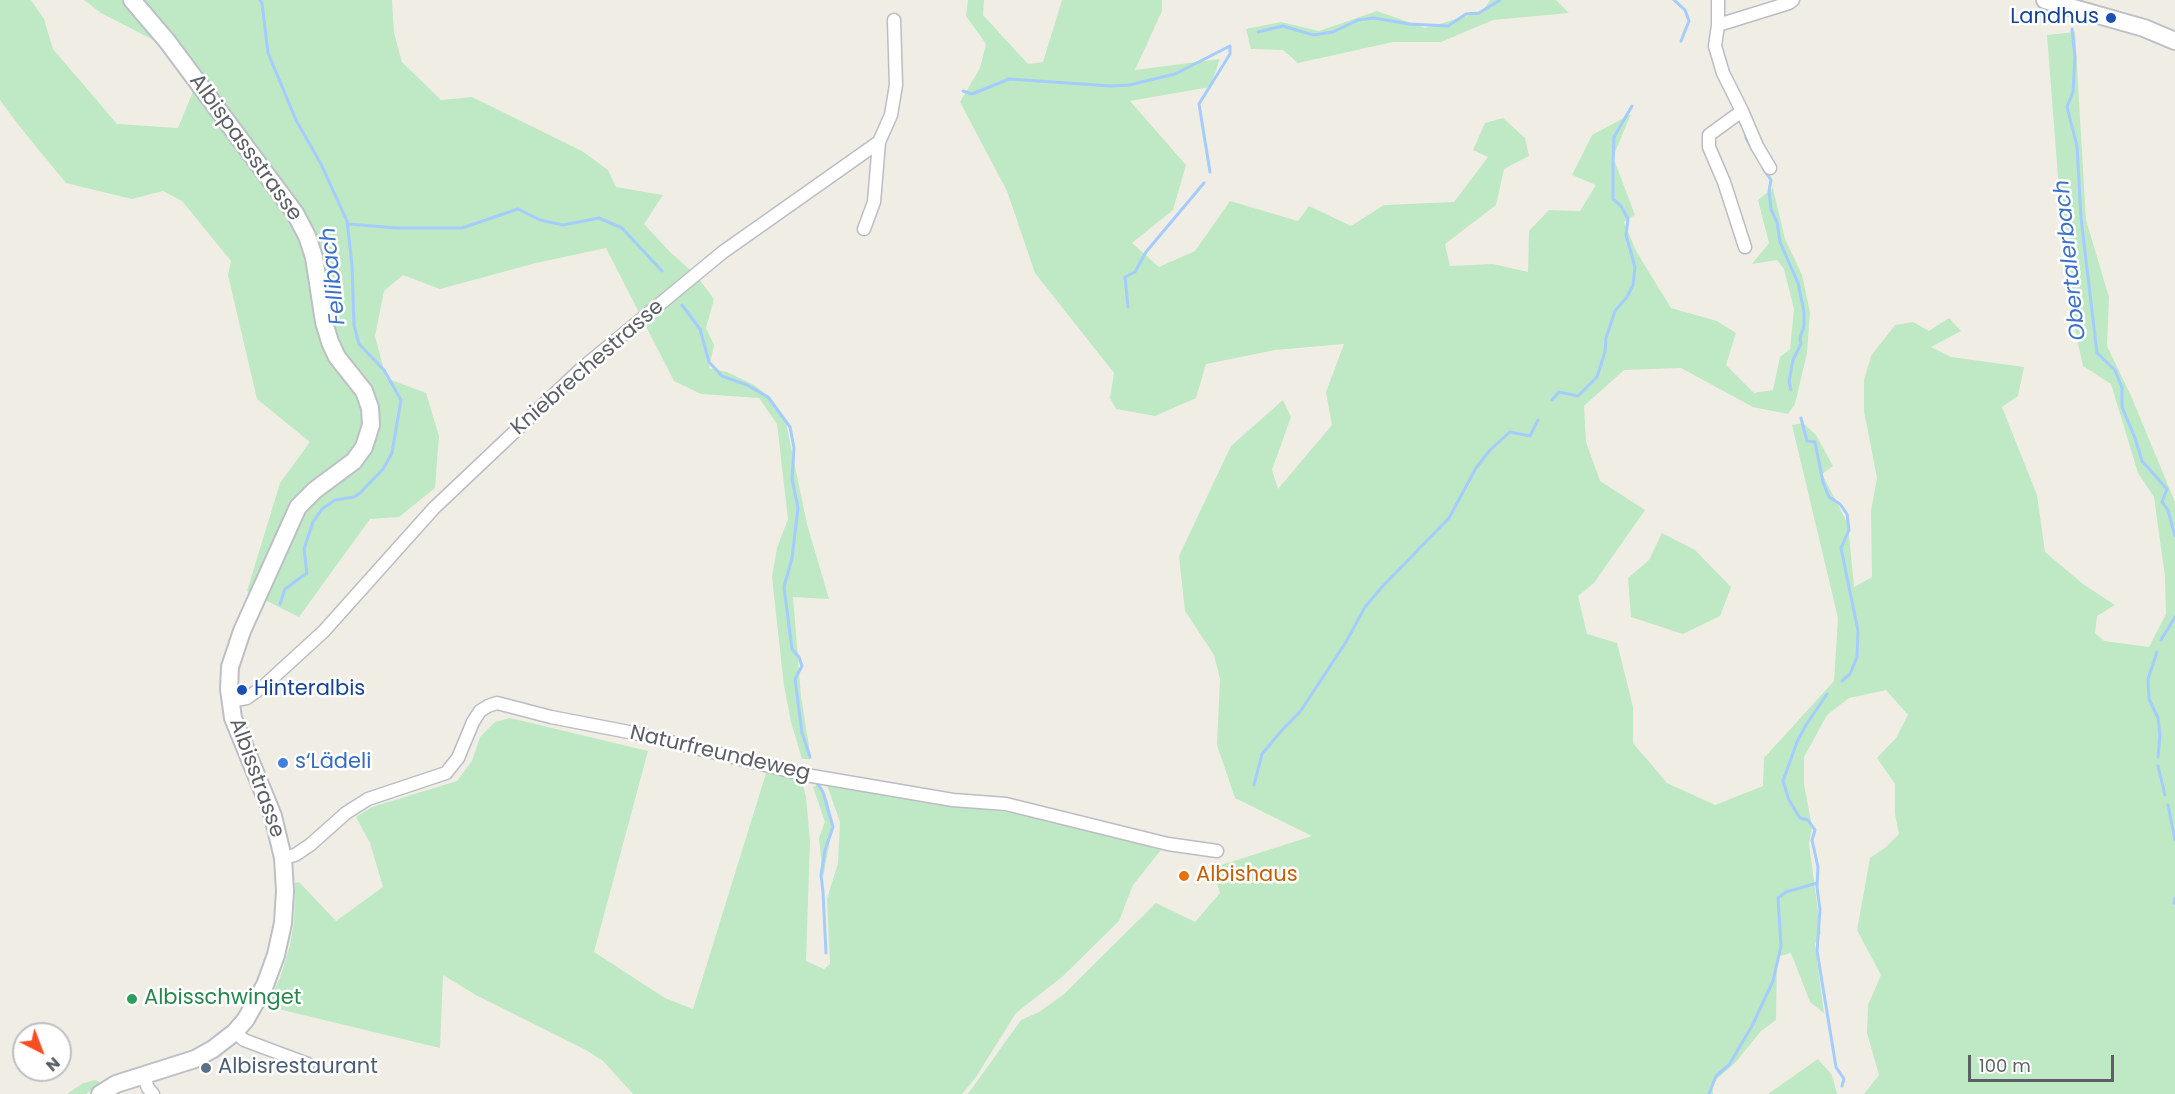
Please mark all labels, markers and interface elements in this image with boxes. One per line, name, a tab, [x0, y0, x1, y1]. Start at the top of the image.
place label: Landhus	[2010, 5, 2099, 31]
marker: Landhus	[2104, 11, 2118, 25]
street label: Albispassstrasse	[183, 70, 307, 226]
water label: Obertalerbach	[2049, 178, 2093, 342]
water label: Fellibach	[316, 226, 352, 326]
street label: Kniebrechestrasse	[507, 295, 669, 441]
place label: Hinteralbis	[254, 677, 365, 703]
marker: Hinteralbis	[235, 683, 249, 697]
street label: Albisstrasse	[223, 715, 289, 841]
street label: Naturfreundeweg	[627, 721, 813, 787]
place label: s‘Lädeli	[295, 750, 371, 776]
marker: s‘Lädeli	[276, 756, 290, 770]
place label: Albishaus	[1196, 863, 1298, 889]
marker: Albishaus	[1177, 869, 1191, 883]
place label: Albisschwinget	[144, 986, 301, 1012]
marker: Albisschwinget	[125, 992, 139, 1006]
north arrow	[12, 1022, 72, 1082]
scale bar	[1971, 1043, 2116, 1081]
text: N	[41, 1052, 65, 1077]
text: 100 m	[1979, 1053, 2031, 1078]
place label: Albisrestaurant	[218, 1055, 378, 1081]
marker: Albisrestaurant	[199, 1061, 213, 1075]

